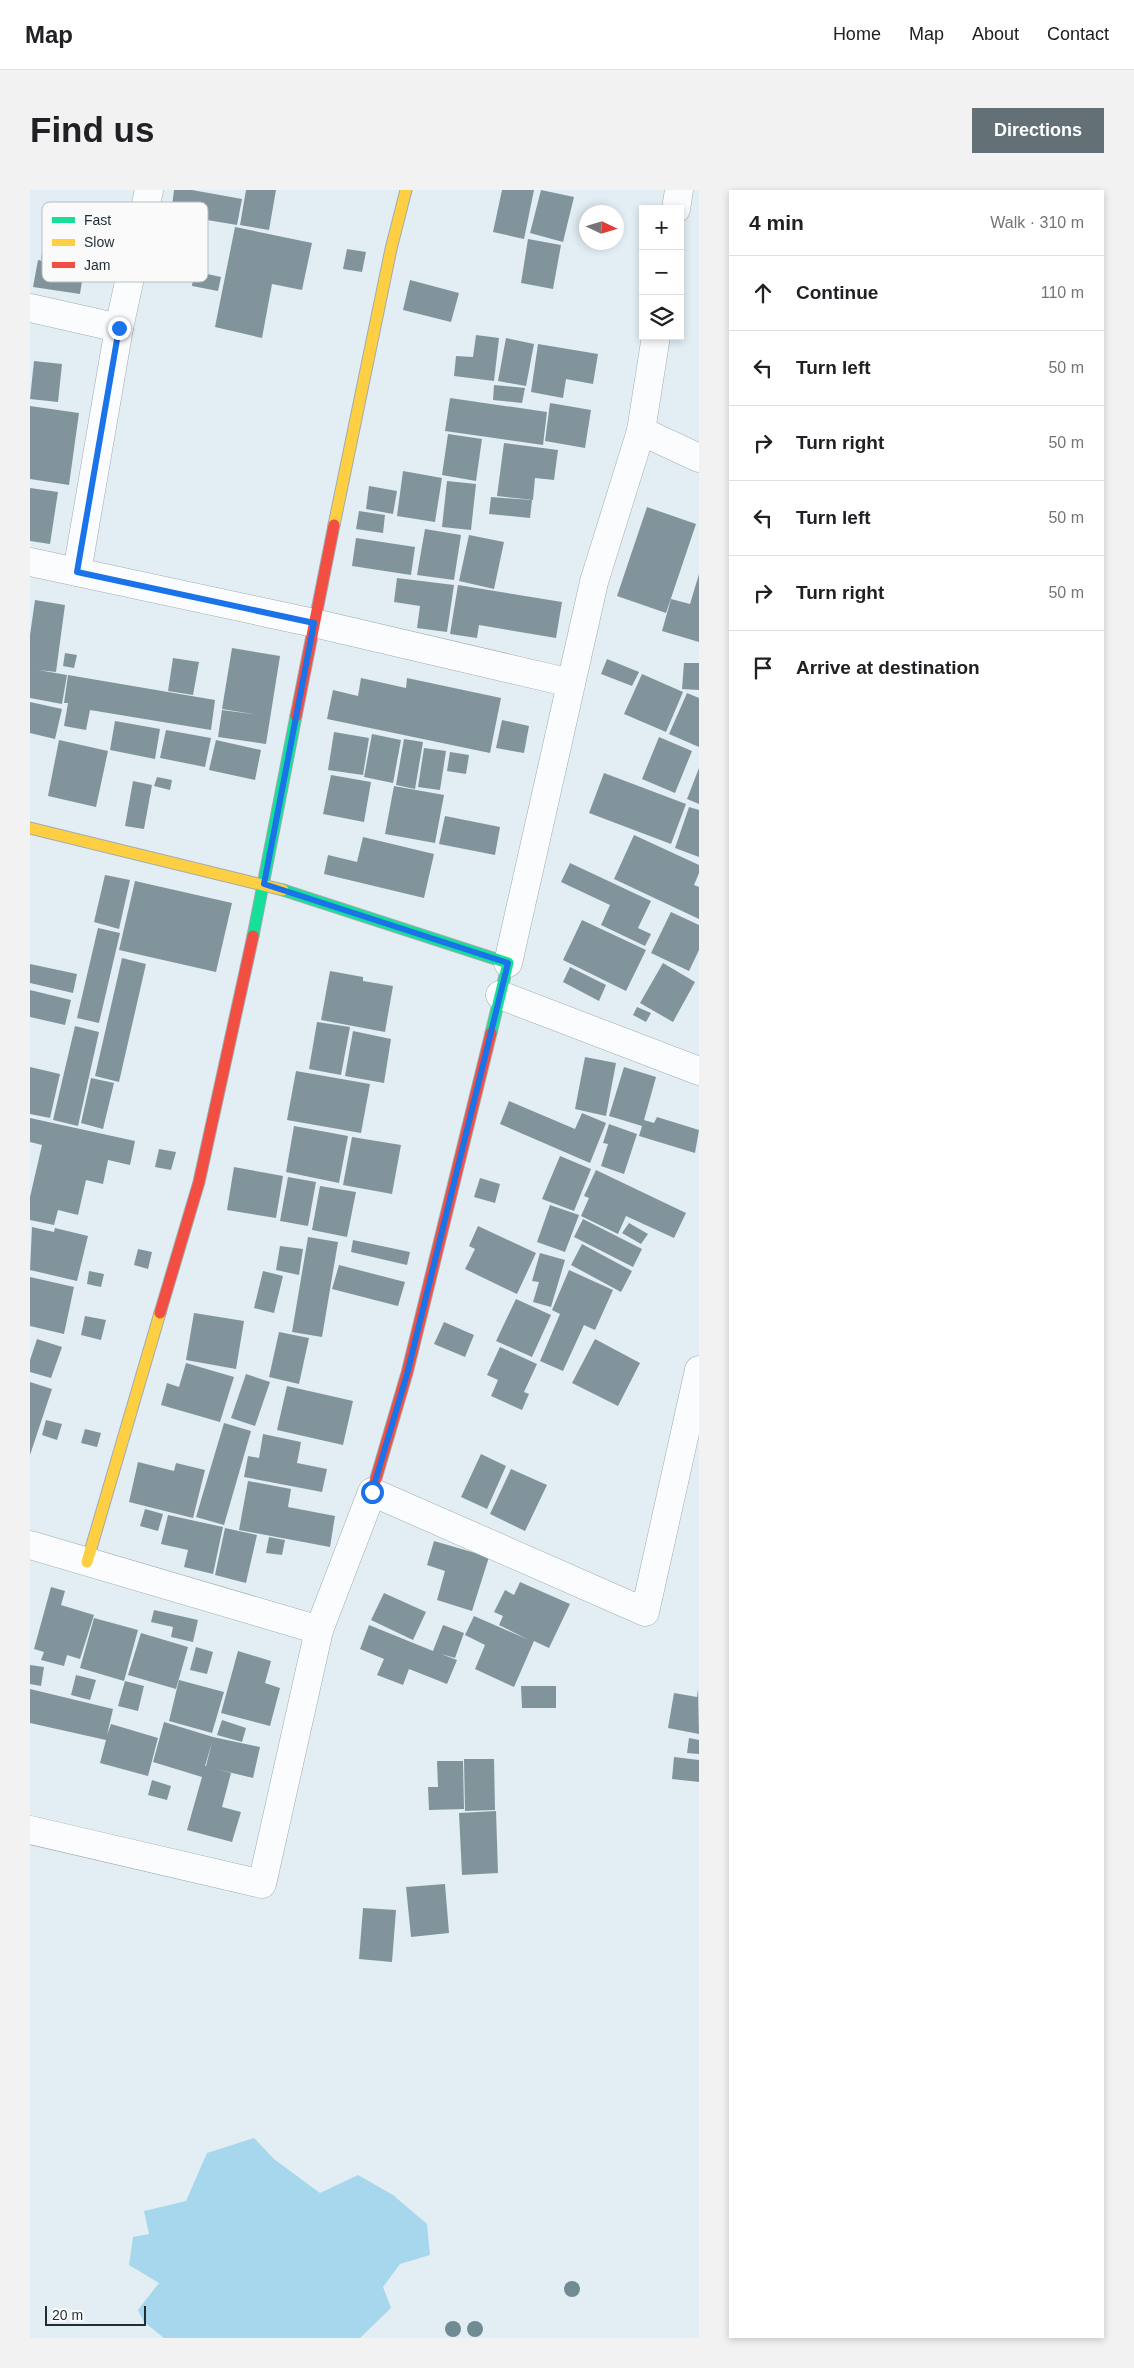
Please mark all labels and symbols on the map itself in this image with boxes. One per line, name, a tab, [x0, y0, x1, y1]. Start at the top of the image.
legend	[42, 202, 208, 282]
north arrow	[579, 205, 624, 250]
text: Fast	[84, 212, 111, 228]
text: Slow	[84, 234, 115, 250]
text: Jam	[84, 257, 110, 273]
route end	[108, 317, 131, 340]
route start	[361, 1481, 384, 1504]
scale bar	[45, 2303, 146, 2326]

